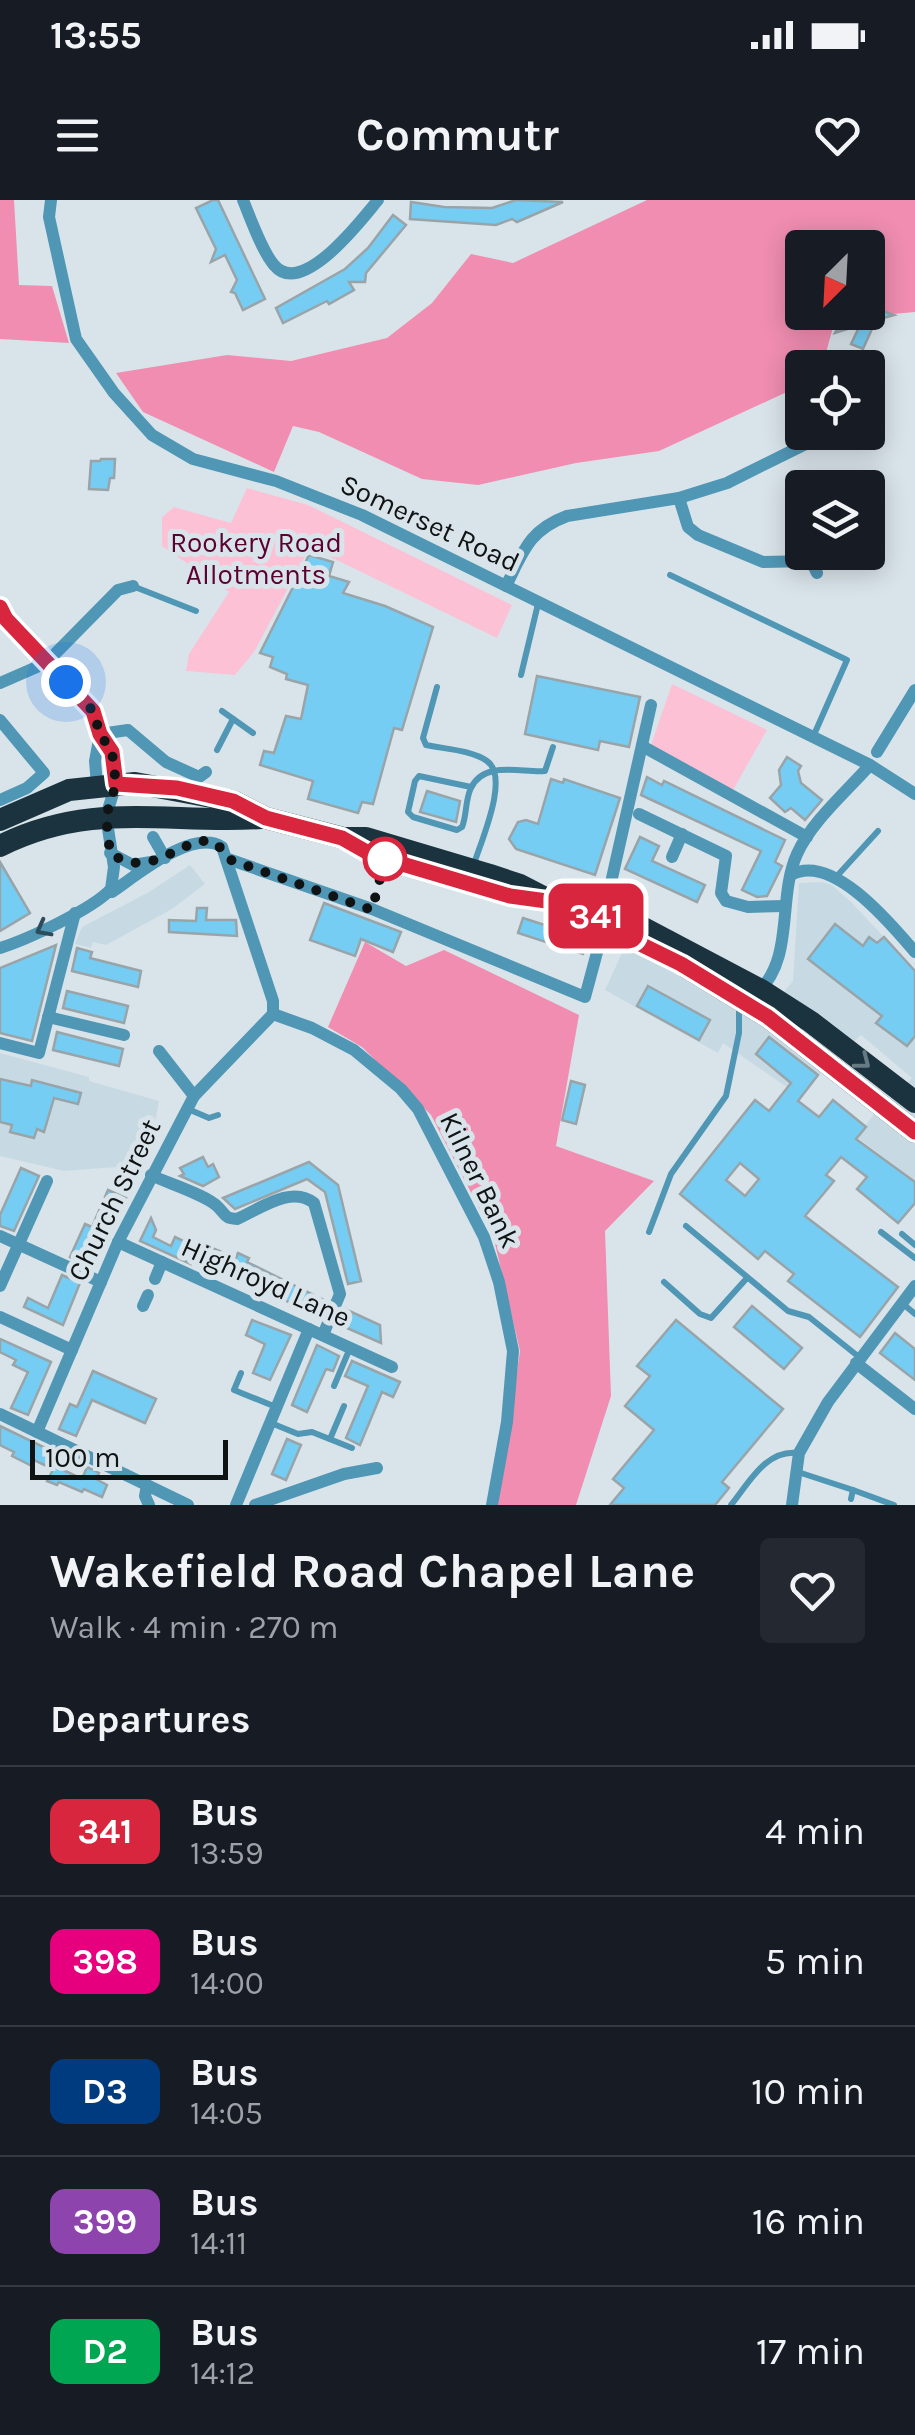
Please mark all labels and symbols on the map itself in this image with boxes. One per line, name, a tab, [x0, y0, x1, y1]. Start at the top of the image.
north arrow	[785, 230, 885, 330]
street label: Somerset Road	[335, 467, 525, 579]
park label: Rookery Road Allotments	[170, 526, 342, 591]
your location	[41, 657, 91, 707]
unlabelled marker	[364, 838, 406, 880]
line badge: 341	[538, 884, 654, 948]
one-way arrow	[35, 917, 53, 936]
one-way arrow	[852, 1050, 870, 1068]
street label: Kilner Bank	[433, 1107, 527, 1253]
street label: Church Street	[61, 1114, 167, 1286]
street label: Highroyd Lane	[176, 1230, 356, 1334]
scale bar	[30, 1435, 228, 1480]

